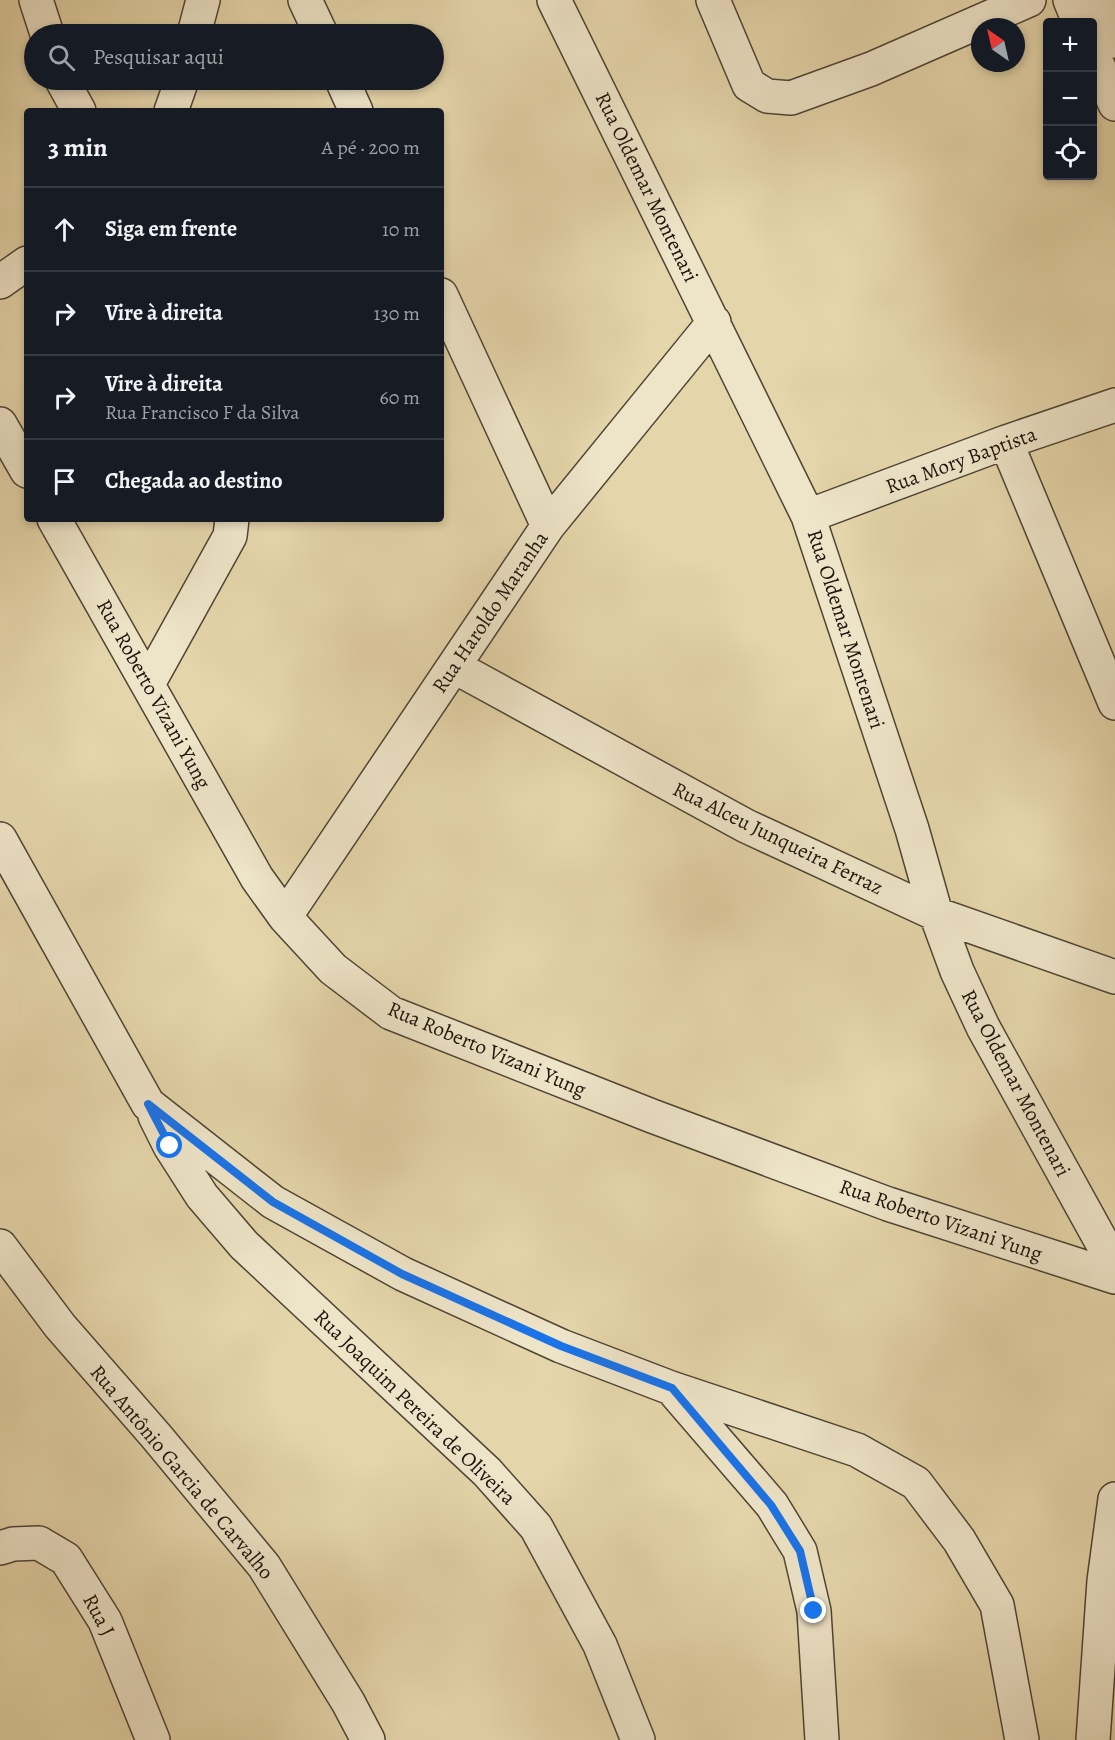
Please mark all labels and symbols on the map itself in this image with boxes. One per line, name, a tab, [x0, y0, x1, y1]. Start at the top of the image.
north arrow	[971, 18, 1025, 72]
street label: Rua Oldemar Montenari	[589, 87, 705, 287]
street label: Rua Mory Baptista	[882, 420, 1041, 500]
street label: Rua Haroldo Maranha	[425, 525, 555, 698]
street label: Rua Oldemar Montenari	[801, 526, 892, 732]
street label: Rua Roberto Vizani Yung	[90, 594, 218, 794]
street label: Rua Alceu Junqueira Ferraz	[668, 775, 888, 901]
street label: Rua Oldemar Montenari	[955, 984, 1077, 1182]
street label: Rua Roberto Vizani Yung	[384, 995, 591, 1104]
route start	[156, 1132, 182, 1158]
street label: Rua Roberto Vizani Yung	[836, 1172, 1047, 1268]
street label: Rua Joaquim Pereira de Oliveira	[308, 1303, 522, 1511]
street label: Rua Antônio Garcia de Carvalho	[84, 1359, 280, 1585]
street label: Rua J	[76, 1589, 122, 1641]
route end	[800, 1597, 826, 1623]

